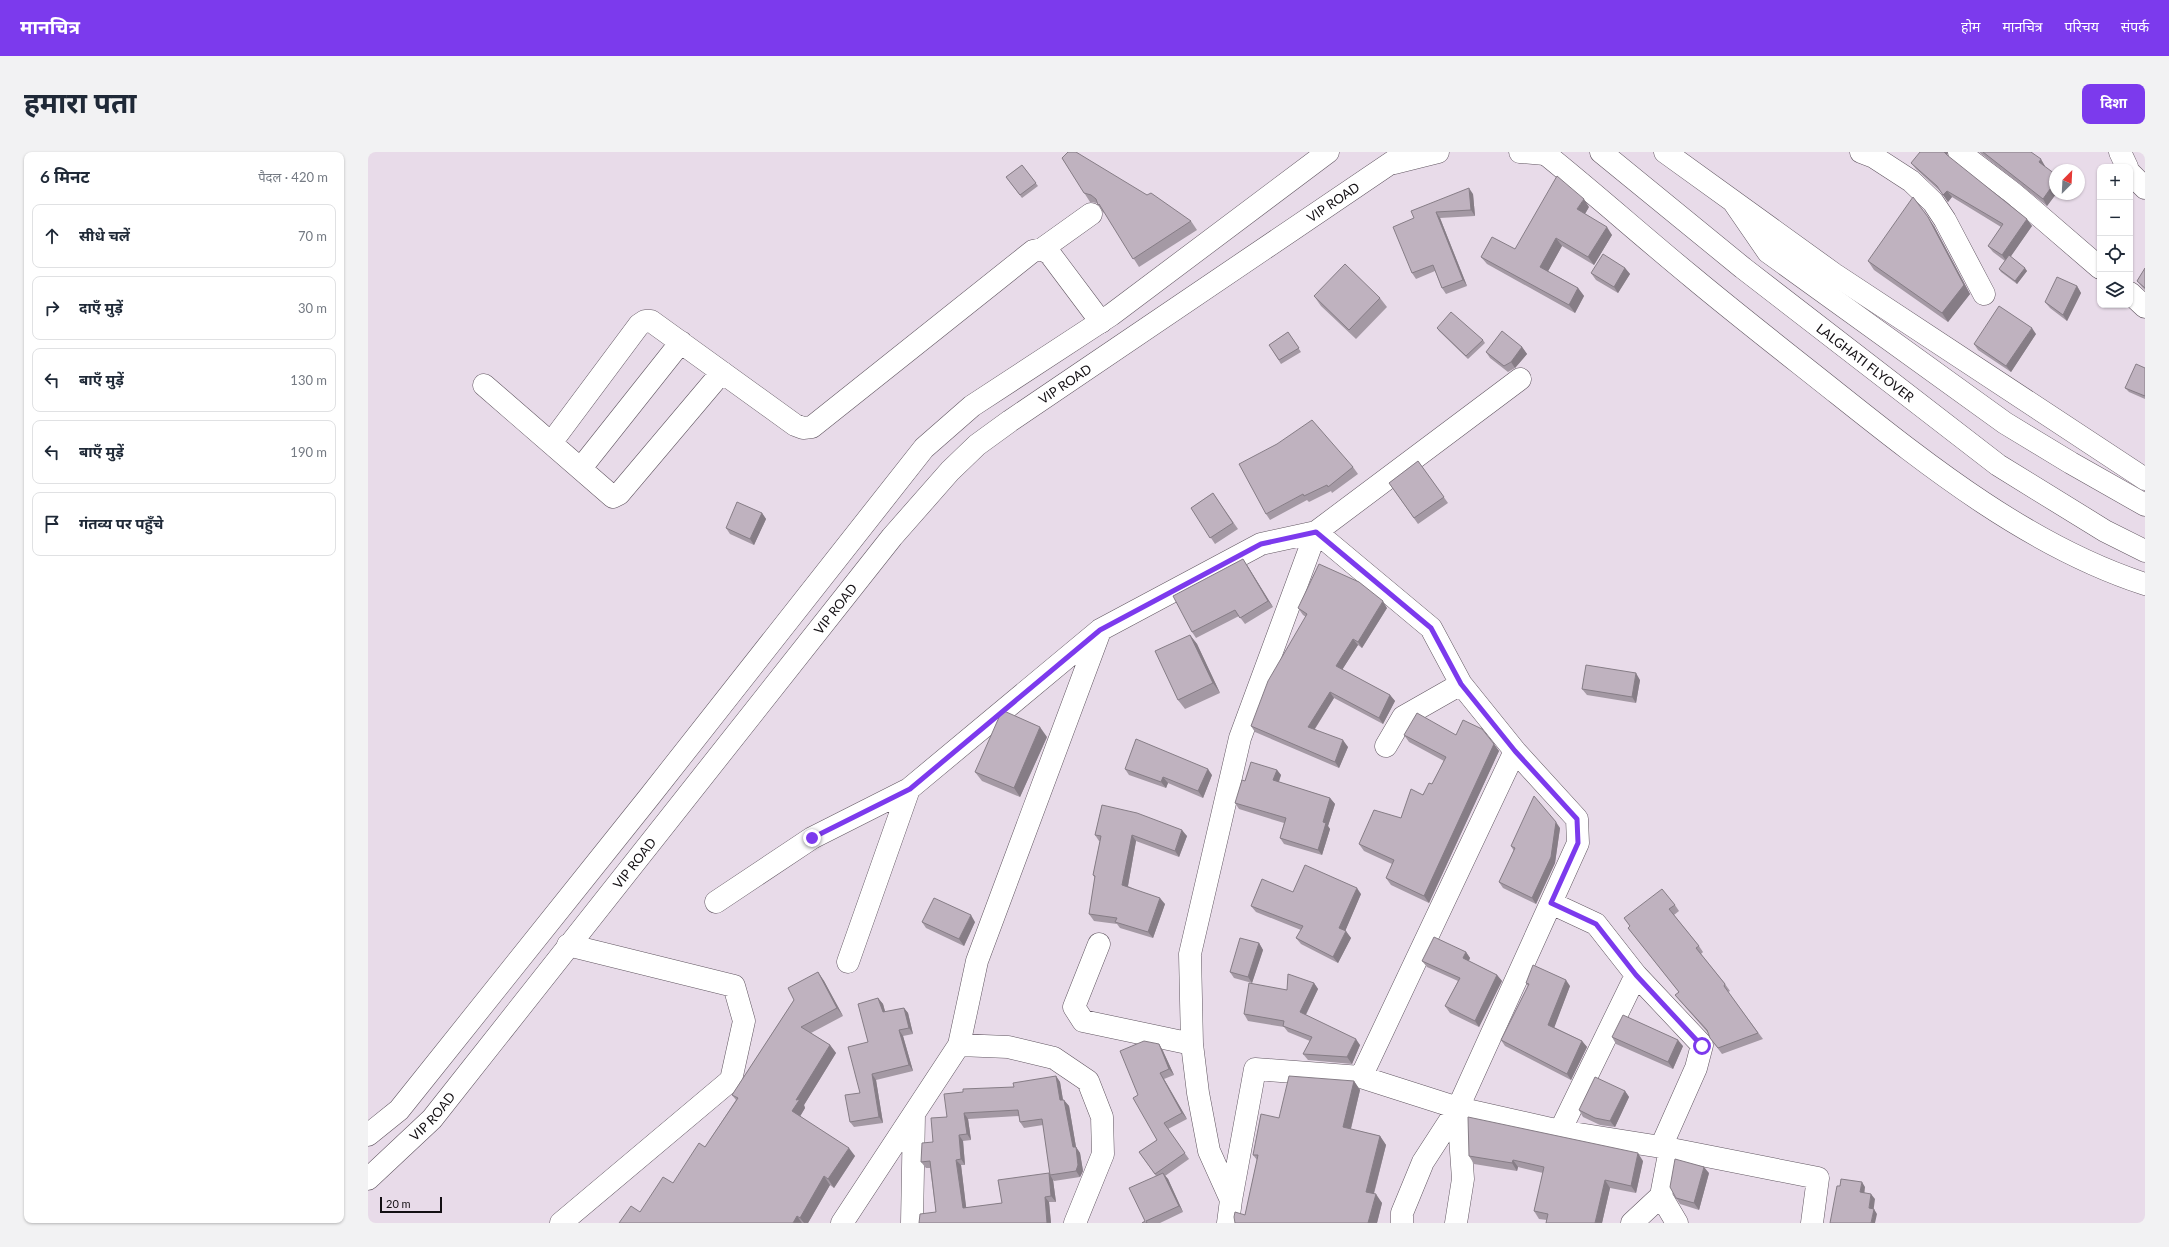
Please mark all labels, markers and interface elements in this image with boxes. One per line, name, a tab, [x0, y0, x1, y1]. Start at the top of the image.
text: मानचित्र	[20, 15, 80, 38]
text: होम	[1961, 18, 1980, 35]
text: मानचित्र	[2002, 18, 2043, 35]
text: परिचय	[2065, 18, 2099, 35]
text: संपर्क	[2121, 18, 2149, 35]
button: दिशा	[2082, 84, 2145, 124]
text: हमारा पता	[24, 85, 137, 119]
north arrow	[2049, 164, 2085, 200]
map controls	[2097, 164, 2133, 308]
button: +	[2097, 164, 2133, 200]
text: 6 मिनट	[40, 166, 90, 187]
text: पैदल · 420 m	[258, 169, 328, 185]
street label: VIP ROAD	[1304, 179, 1363, 226]
button: −	[2097, 200, 2133, 236]
icon: ahead	[41, 225, 63, 247]
text: सीधे चलें	[79, 226, 130, 244]
text: 70 m	[298, 228, 327, 244]
button: locate	[2097, 236, 2133, 272]
button: layers	[2097, 272, 2133, 308]
icon: right	[41, 297, 63, 319]
text: दाएँ मुड़ें	[79, 298, 123, 316]
text: 30 m	[298, 300, 327, 316]
street label: LALGHATI FLYOVER	[1813, 320, 1918, 406]
street label: VIP ROAD	[1035, 360, 1094, 407]
icon: left	[41, 369, 63, 391]
text: बाएँ मुड़ें	[79, 370, 124, 388]
text: 130 m	[290, 372, 327, 388]
icon: left	[41, 441, 63, 463]
text: बाएँ मुड़ें	[79, 442, 124, 460]
text: 190 m	[290, 444, 327, 460]
icon: arrive	[41, 513, 63, 535]
text: गंतव्य पर पहुँचे	[79, 514, 163, 532]
street label: VIP ROAD	[810, 580, 860, 637]
route end	[803, 829, 821, 847]
street label: VIP ROAD	[609, 834, 659, 892]
route start	[1693, 1037, 1711, 1055]
street label: VIP ROAD	[406, 1089, 458, 1144]
scale bar	[380, 1195, 442, 1214]
text: 20 m	[386, 1197, 411, 1210]

